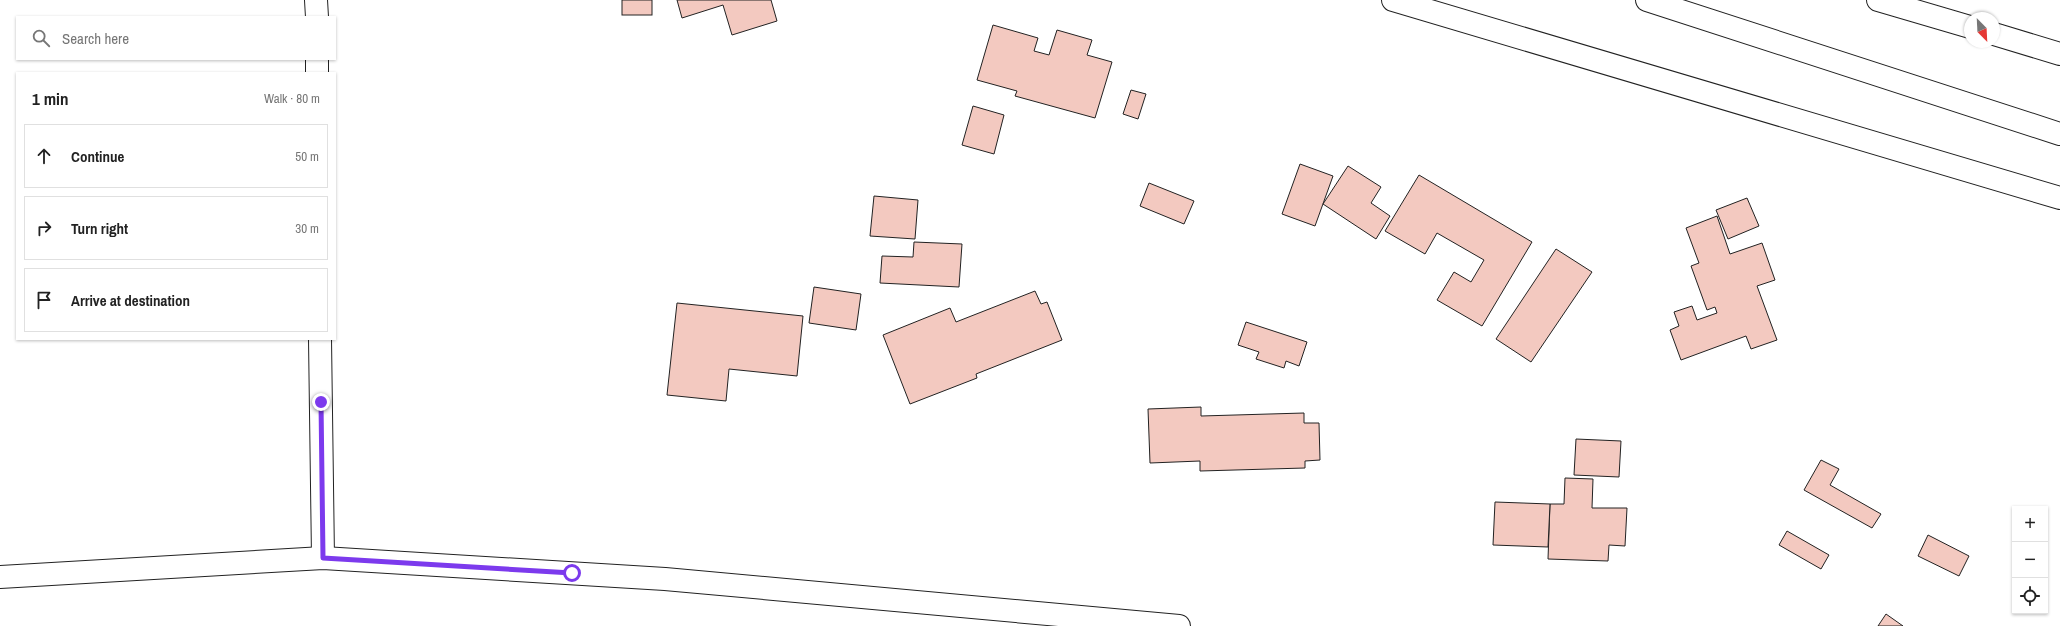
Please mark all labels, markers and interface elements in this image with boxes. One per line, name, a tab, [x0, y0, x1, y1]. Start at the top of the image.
north arrow	[1964, 12, 2000, 48]
search box	[16, 16, 336, 60]
icon: search	[30, 27, 52, 49]
text: Search here	[62, 28, 129, 49]
text: 1 min	[32, 87, 68, 110]
text: Walk · 80 m	[264, 90, 320, 107]
icon: ahead	[33, 145, 55, 167]
text: Continue	[71, 146, 124, 167]
text: 50 m	[295, 148, 319, 165]
icon: right	[33, 217, 55, 239]
text: Turn right	[71, 218, 128, 239]
text: 30 m	[295, 220, 319, 237]
icon: arrive	[33, 289, 55, 311]
text: Arrive at destination	[71, 290, 190, 311]
route end	[312, 393, 330, 411]
map controls	[2012, 506, 2048, 614]
button: +	[2012, 506, 2048, 542]
button: −	[2012, 542, 2048, 578]
route start	[563, 564, 581, 582]
button: locate	[2012, 578, 2048, 614]

